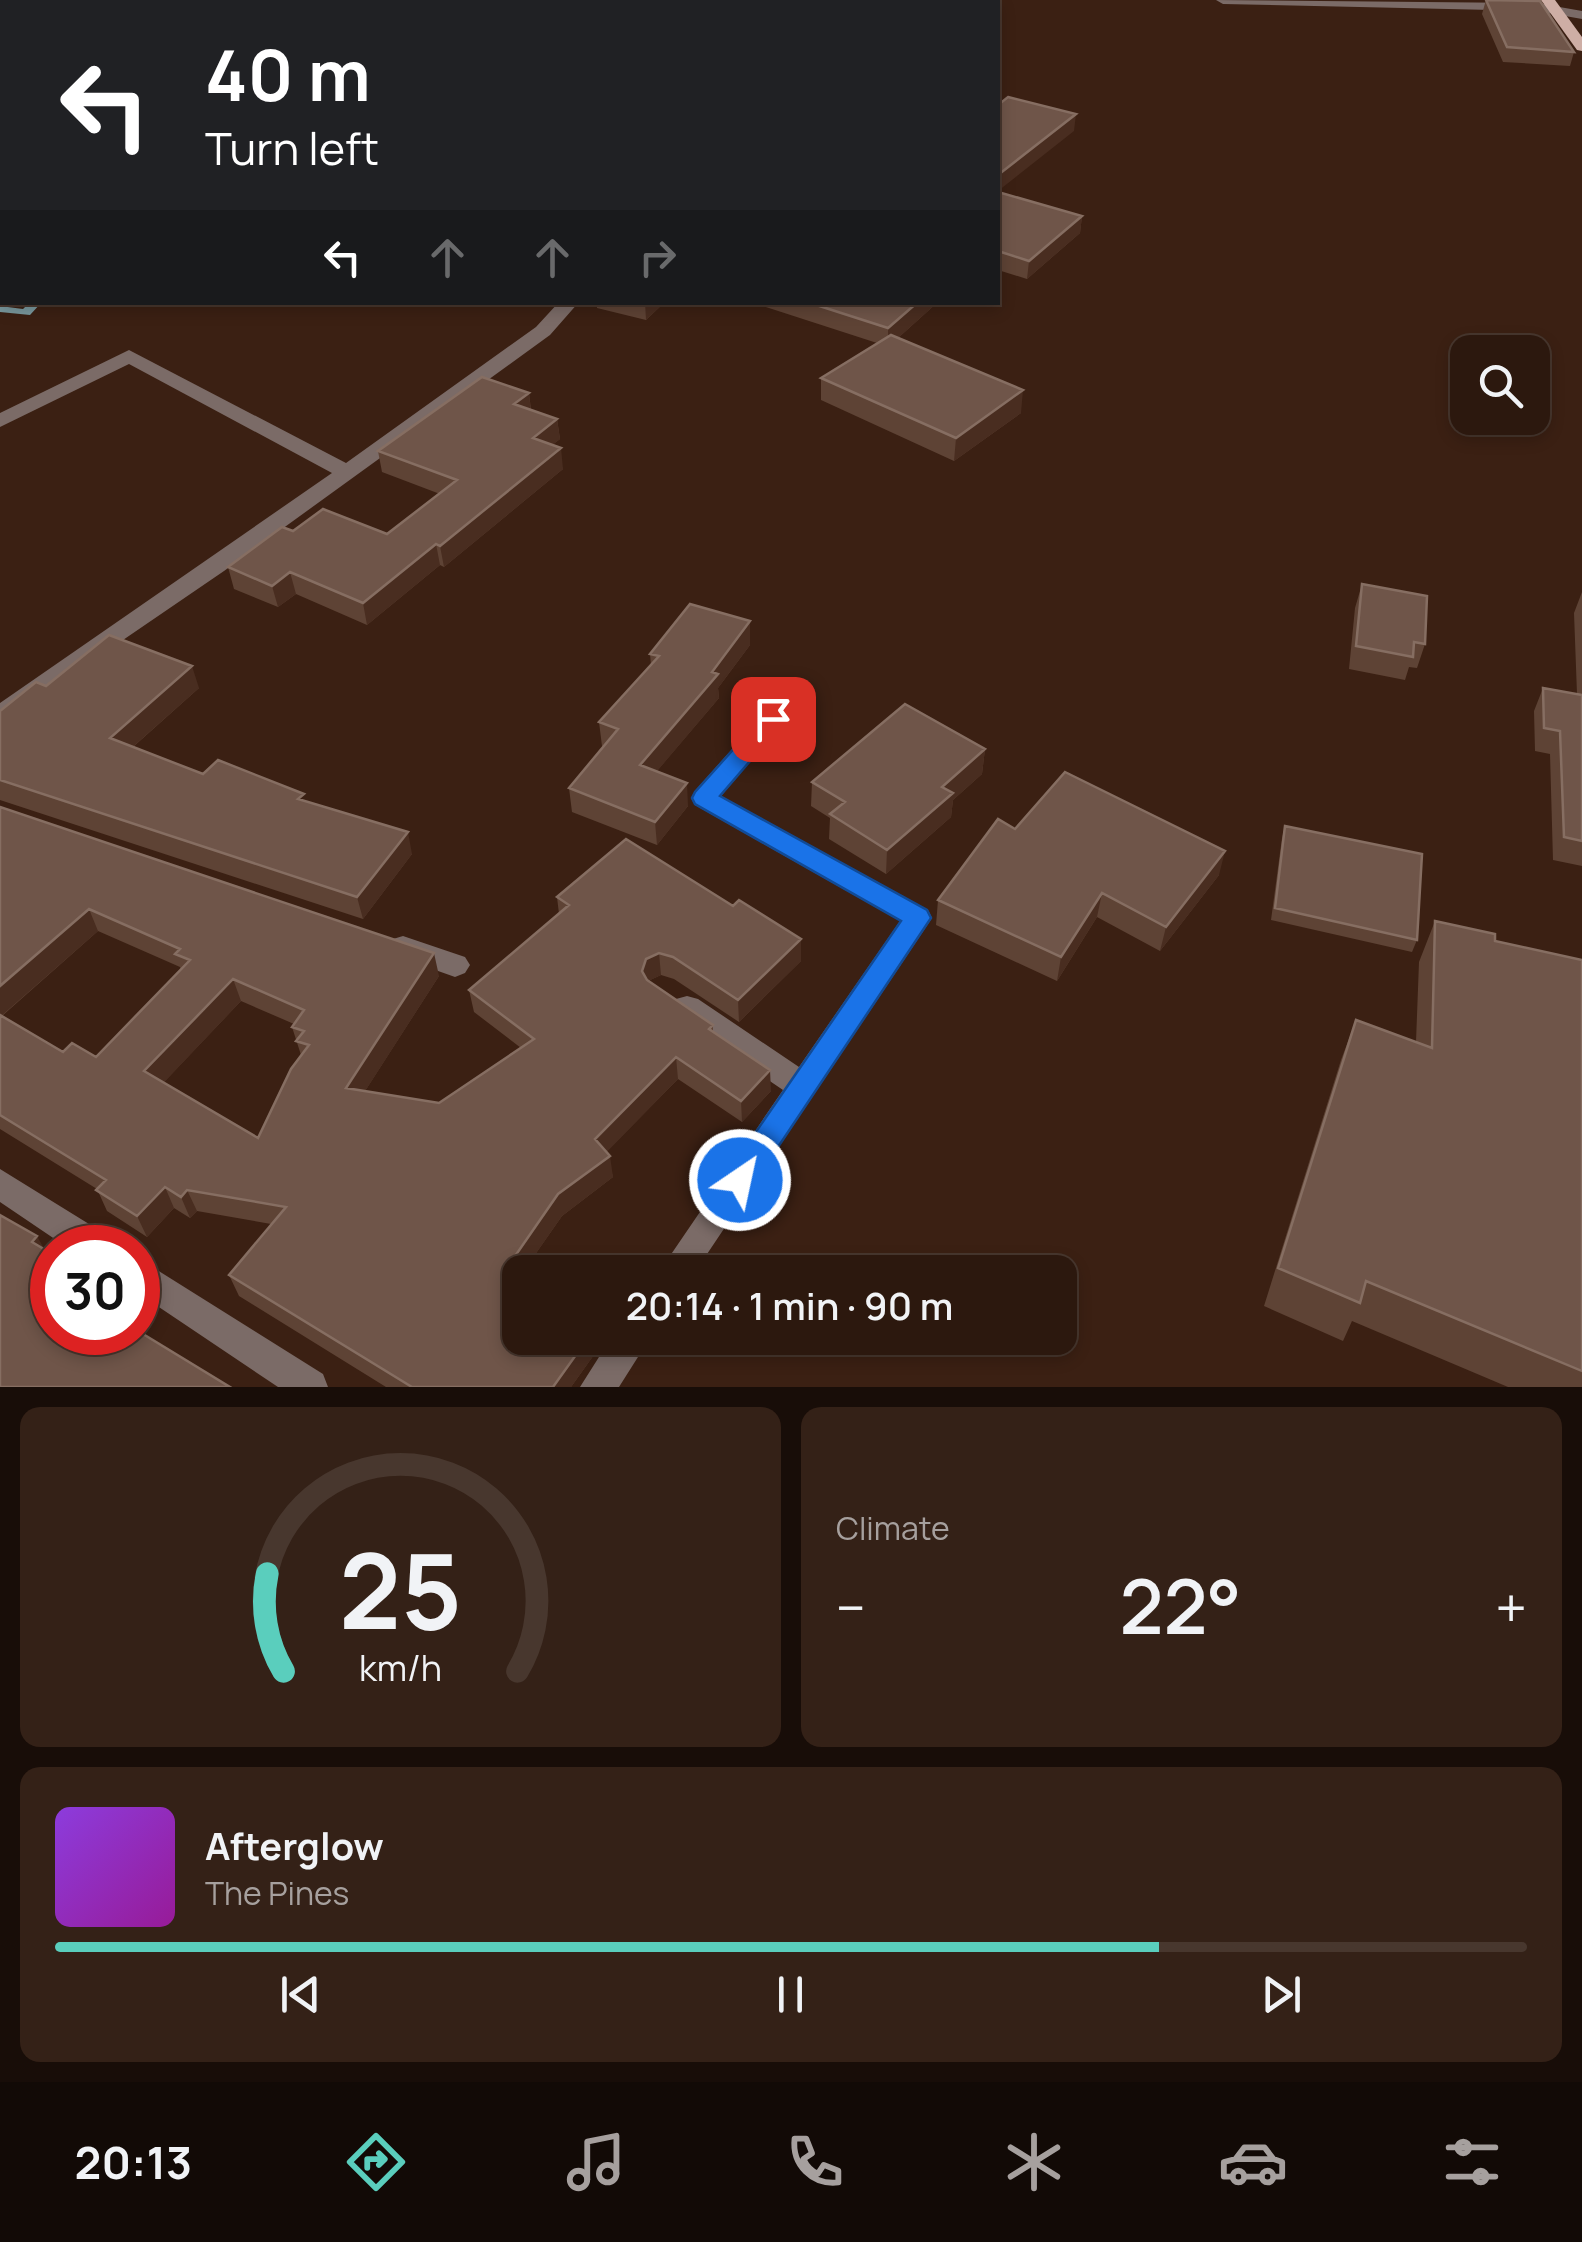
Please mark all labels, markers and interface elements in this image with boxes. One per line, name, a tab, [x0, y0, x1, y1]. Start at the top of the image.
text: 40 m	[205, 26, 371, 122]
icon: left	[40, 40, 170, 170]
text: Turn left	[205, 117, 379, 179]
icon: left	[315, 230, 370, 285]
icon: ahead	[420, 230, 475, 285]
icon: ahead	[525, 230, 580, 285]
icon: right	[630, 230, 685, 285]
map controls	[1450, 335, 1550, 435]
button: search	[1450, 335, 1550, 435]
pin	[731, 677, 816, 762]
icon: arrive	[746, 692, 801, 747]
position arrow	[688, 1128, 792, 1232]
speed limit sign: 30	[30, 1225, 160, 1355]
text: 20:14 · 1 min · 90 m	[626, 1279, 953, 1331]
text: Climate	[836, 1506, 950, 1550]
text: 25	[339, 1518, 462, 1660]
text: 22°	[1120, 1554, 1241, 1657]
text: −	[836, 1569, 866, 1645]
text: +	[1495, 1569, 1527, 1645]
text: km/h	[359, 1643, 442, 1692]
text: Afterglow	[205, 1819, 384, 1871]
text: The Pines	[205, 1871, 349, 1915]
icon: previous	[273, 1967, 328, 2022]
icon: pause	[763, 1967, 818, 2022]
icon: next	[1254, 1967, 1309, 2022]
icon: directions	[341, 2127, 411, 2197]
icon: music	[561, 2127, 631, 2197]
icon: phone	[780, 2127, 850, 2197]
icon: climate	[999, 2127, 1069, 2197]
icon: car	[1218, 2127, 1288, 2197]
icon: filters	[1437, 2127, 1507, 2197]
text: 20:13	[75, 2131, 192, 2193]

